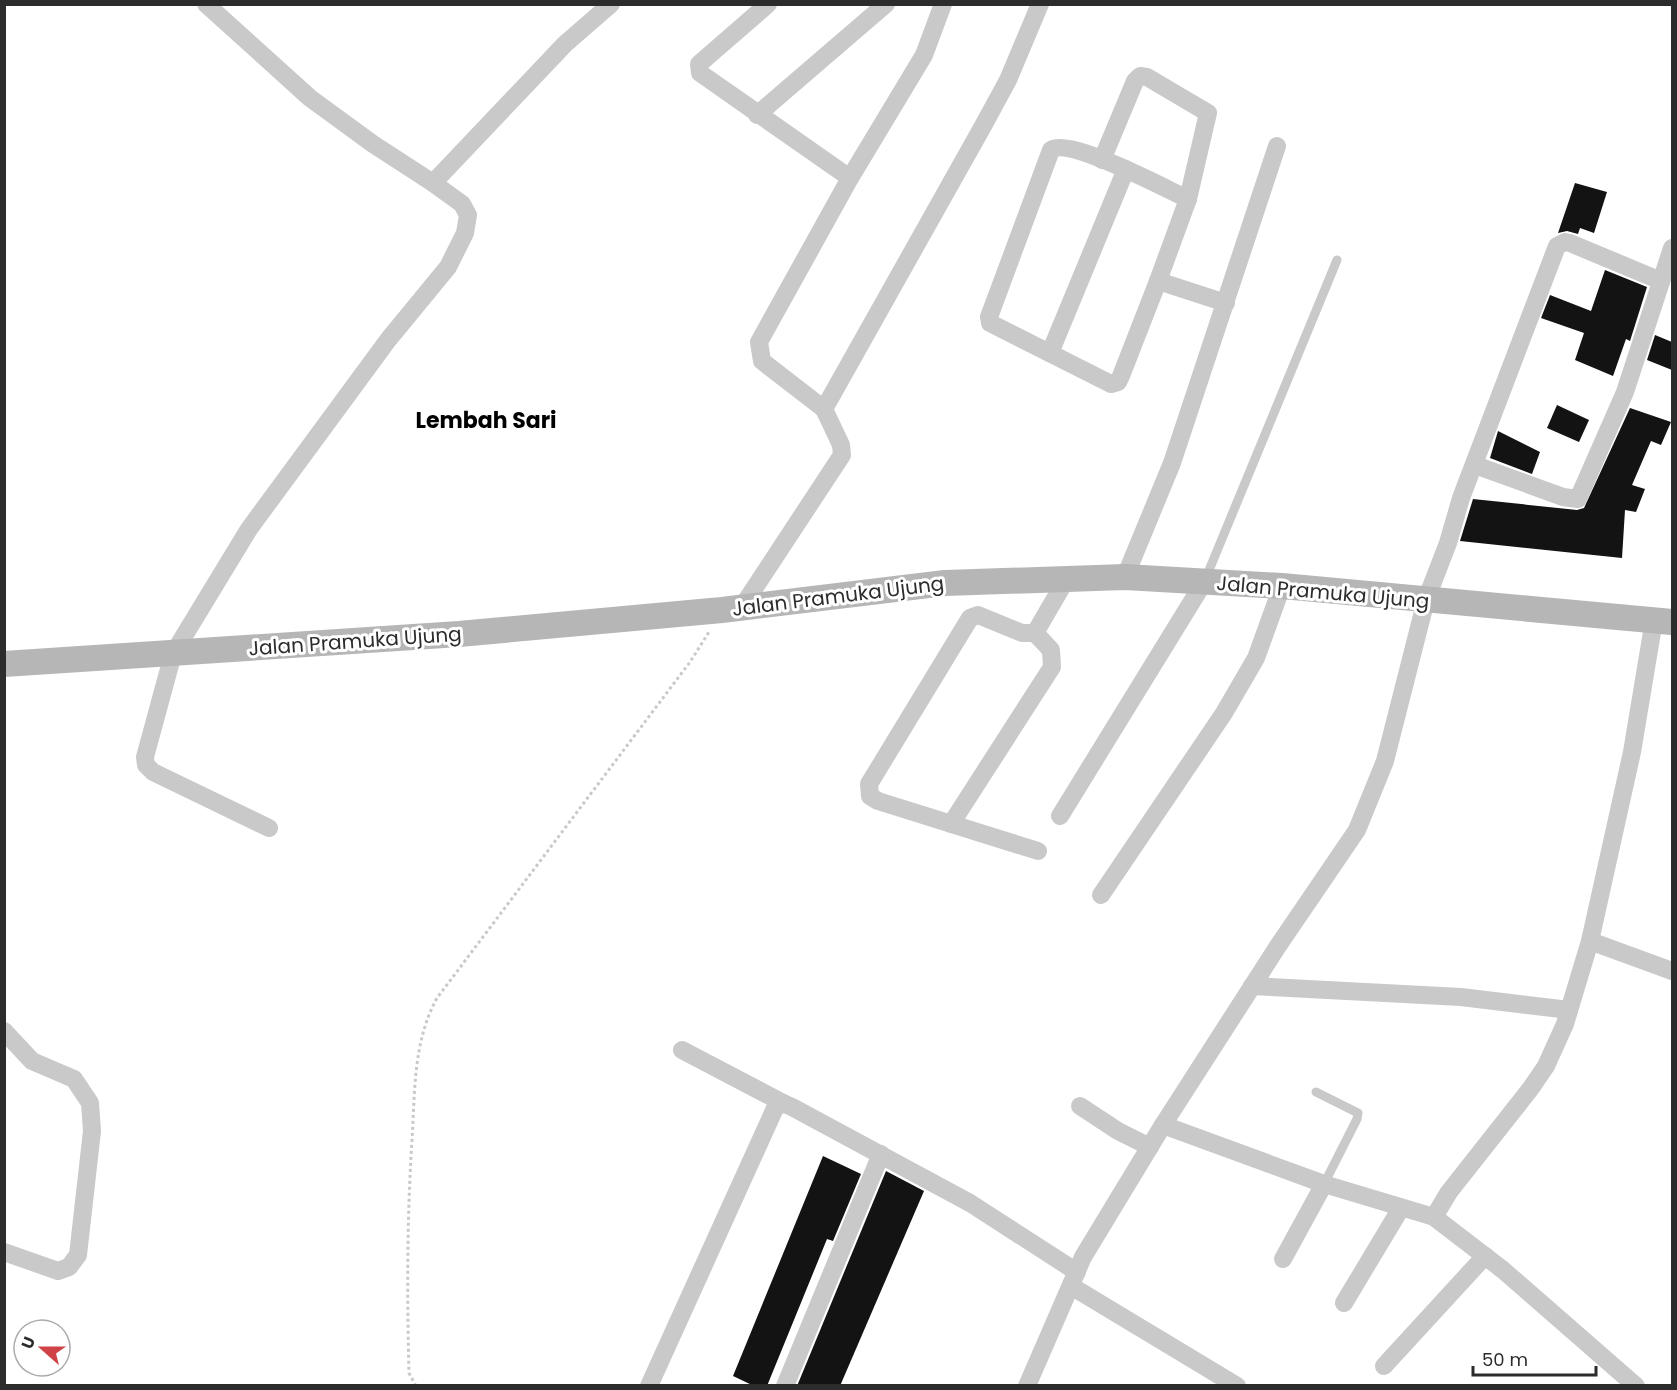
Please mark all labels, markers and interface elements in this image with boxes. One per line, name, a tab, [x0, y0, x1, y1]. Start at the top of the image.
district label: Lembah Sari	[415, 405, 557, 436]
street label: Jalan Pramuka Ujung	[730, 569, 946, 623]
street label: Jalan Pramuka Ujung	[1215, 569, 1431, 615]
street label: Jalan Pramuka Ujung	[248, 620, 462, 662]
north arrow	[12, 1318, 72, 1378]
text: U	[16, 1333, 41, 1352]
scale bar	[1473, 1339, 1596, 1377]
text: 50 m	[1482, 1347, 1528, 1372]

